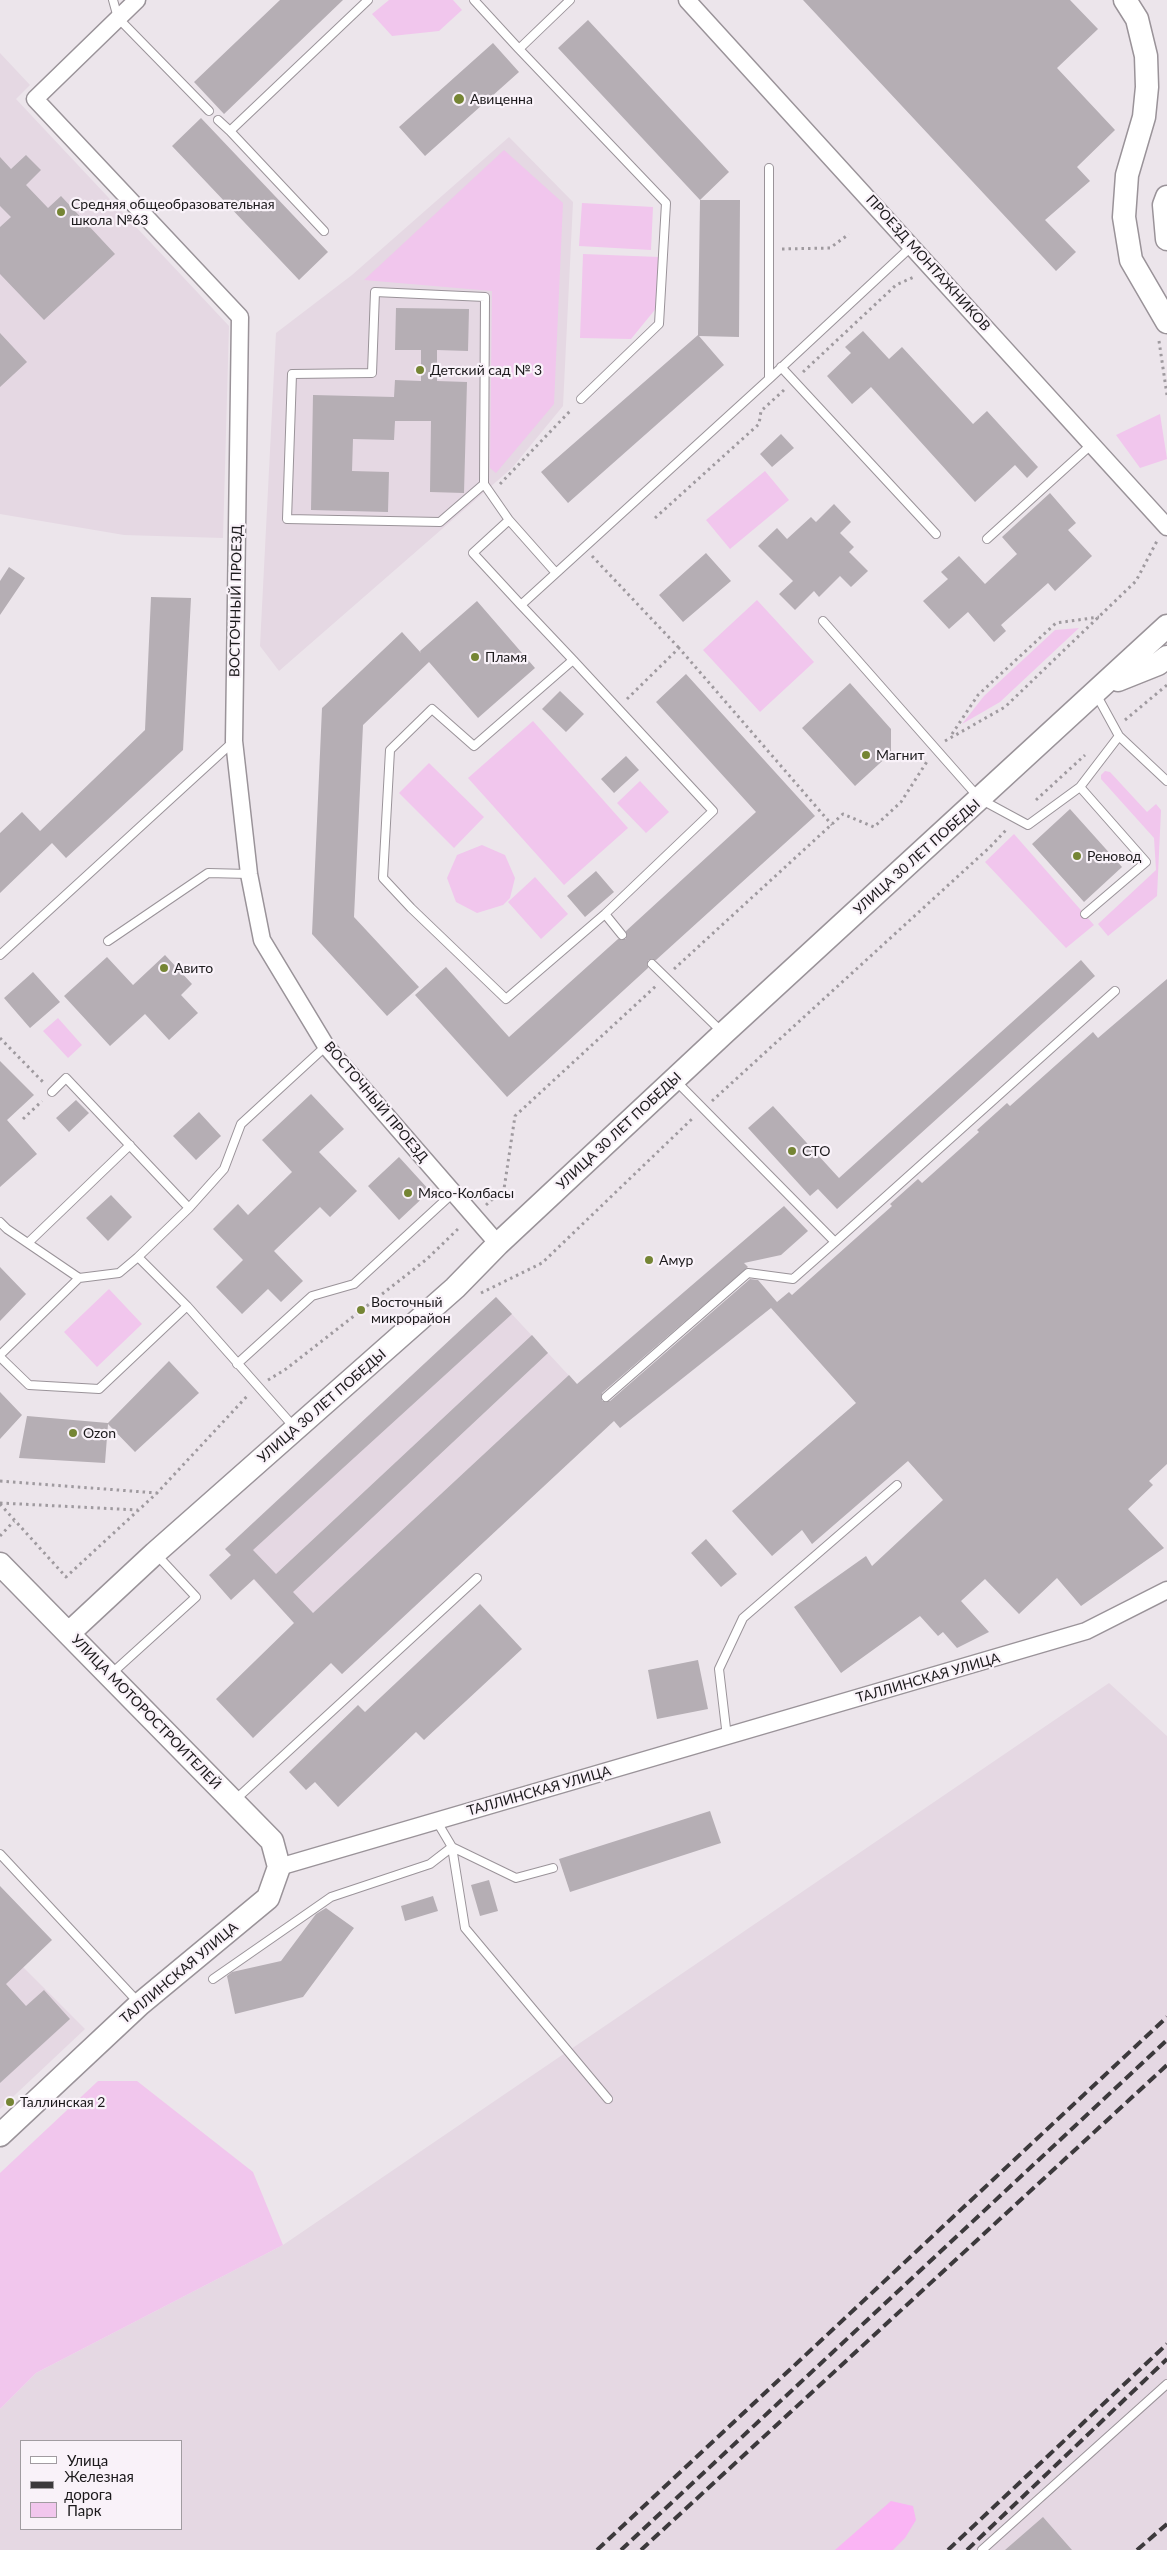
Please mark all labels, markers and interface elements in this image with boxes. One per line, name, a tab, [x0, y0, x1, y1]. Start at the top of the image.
place label: Авиценна	[470, 91, 533, 107]
marker: Авиценна	[452, 92, 466, 106]
street label: ПРОЕЗД МОНТАЖНИКОВ	[862, 191, 994, 335]
place label: Средняя общеобразовательная школа №63	[71, 196, 275, 228]
marker: Средняя общеобразовательная школа №63	[55, 206, 67, 218]
place label: Детский сад № 3	[430, 362, 542, 378]
marker: Детский сад № 3	[414, 364, 426, 376]
street label: ВОСТОЧНЫЙ ПРОЕЗД	[226, 525, 246, 677]
place label: Пламя	[485, 649, 527, 665]
marker: Пламя	[469, 651, 481, 663]
place label: Магнит	[876, 747, 925, 763]
marker: Магнит	[860, 749, 872, 761]
street label: УЛИЦА 30 ЛЕТ ПОБЕДЫ	[850, 796, 984, 918]
place label: Реновод	[1087, 848, 1142, 864]
marker: Реновод	[1071, 850, 1083, 862]
place label: Авито	[174, 960, 213, 976]
marker: Авито	[158, 962, 170, 974]
street label: ВОСТОЧНЫЙ ПРОЕЗД	[321, 1038, 431, 1166]
street label: УЛИЦА 30 ЛЕТ ПОБЕДЫ	[553, 1069, 685, 1193]
place label: СТО	[802, 1143, 830, 1159]
marker: СТО	[786, 1145, 798, 1157]
place label: Мясо-Колбасы	[418, 1185, 514, 1201]
marker: Мясо-Колбасы	[402, 1187, 414, 1199]
place label: Амур	[659, 1252, 693, 1268]
marker: Амур	[643, 1254, 655, 1266]
place label: Восточный микрорайон	[371, 1294, 451, 1326]
marker: Восточный микрорайон	[355, 1304, 367, 1316]
street label: УЛИЦА 30 ЛЕТ ПОБЕДЫ	[254, 1346, 390, 1466]
place label: Ozon	[83, 1425, 116, 1441]
marker: Ozon	[67, 1427, 79, 1439]
street label: УЛИЦА МОТОРОСТРОИТЕЛЕЙ	[68, 1631, 224, 1793]
street label: ТАЛЛИНСКАЯ УЛИЦА	[854, 1649, 1002, 1707]
street label: ТАЛЛИНСКАЯ УЛИЦА	[465, 1762, 613, 1820]
street label: ТАЛЛИНСКАЯ УЛИЦА	[117, 1919, 241, 2027]
place label: Таллинская 2	[20, 2094, 105, 2110]
marker: Таллинская 2	[4, 2096, 16, 2108]
legend	[20, 2440, 182, 2530]
text: Улица	[67, 2451, 108, 2469]
text: Железная дорога	[64, 2467, 134, 2503]
text: Парк	[67, 2501, 101, 2519]

